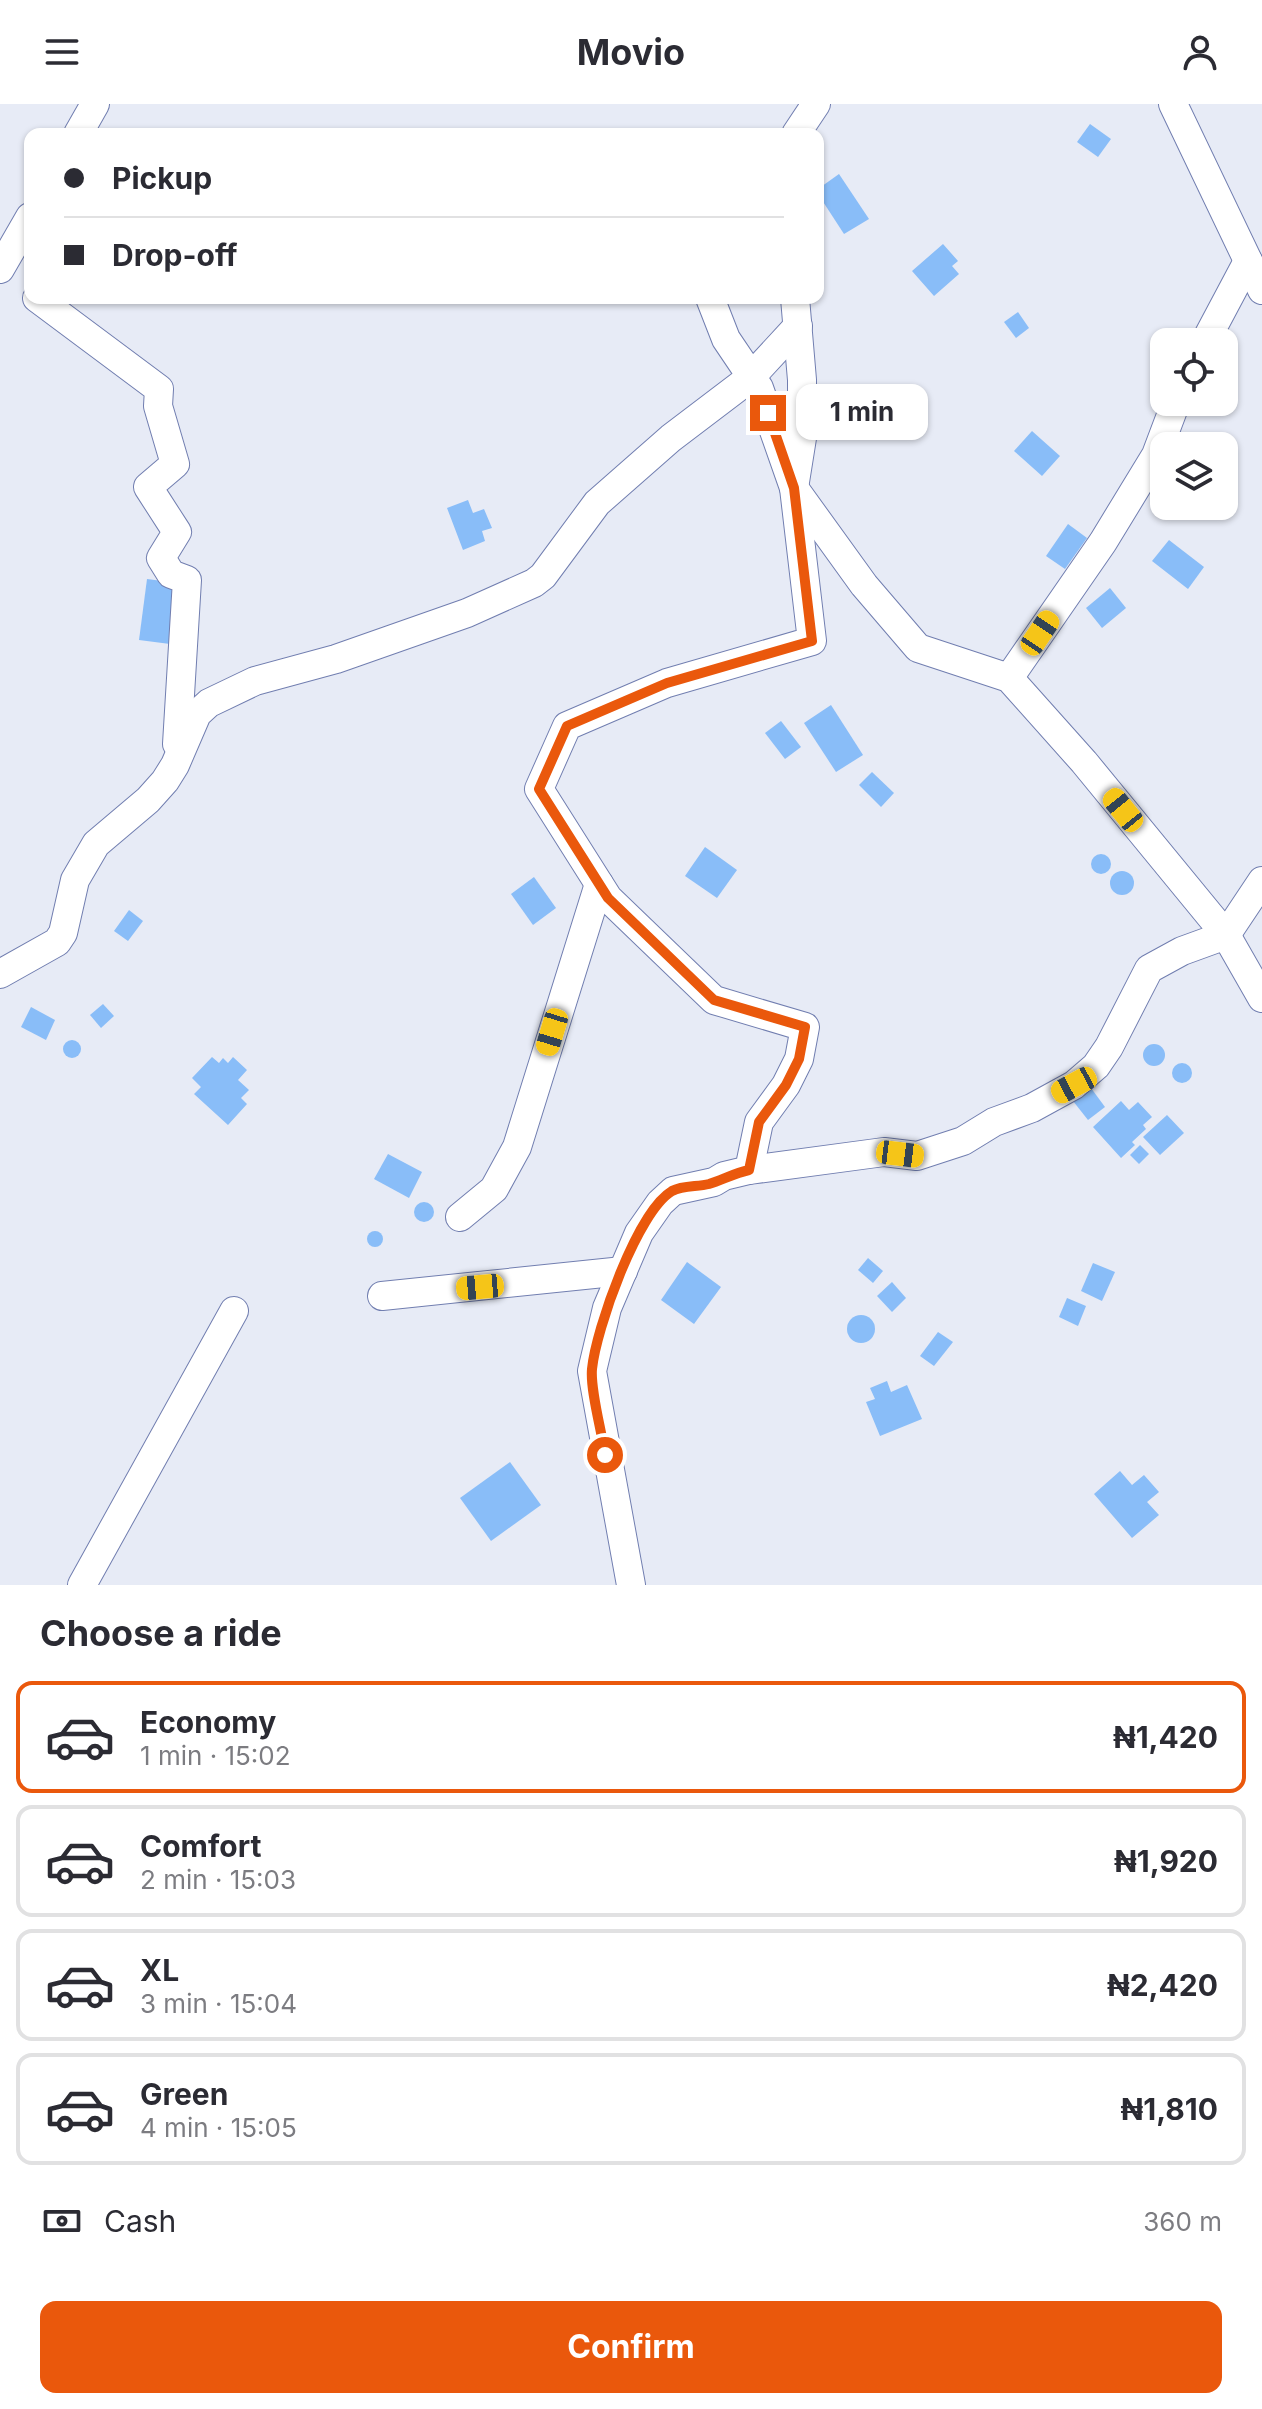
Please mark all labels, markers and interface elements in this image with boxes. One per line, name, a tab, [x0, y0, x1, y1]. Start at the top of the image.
icon: menu	[40, 30, 84, 74]
text: Movio	[577, 30, 685, 74]
icon: person	[1178, 30, 1222, 74]
text: Pickup	[112, 160, 212, 196]
text: Drop-off	[112, 237, 238, 273]
map controls	[1150, 328, 1238, 520]
button: locate	[1150, 328, 1238, 416]
callout: 1 min	[796, 385, 928, 441]
route end	[750, 395, 786, 431]
text: 1 min	[830, 396, 894, 427]
button: layers	[1150, 432, 1238, 520]
car	[1017, 606, 1063, 660]
car	[1099, 784, 1147, 836]
car	[534, 1006, 570, 1058]
car	[1047, 1063, 1101, 1107]
car	[875, 1139, 925, 1169]
car	[455, 1273, 505, 1301]
route start	[587, 1437, 623, 1473]
text: Choose a ride	[40, 1611, 282, 1655]
icon: car	[44, 1701, 116, 1773]
text: Economy	[140, 1704, 276, 1740]
text: ₦1,420	[1113, 1719, 1218, 1755]
text: 1 min · 15:02	[140, 1740, 291, 1771]
icon: car	[44, 1825, 116, 1897]
text: Comfort	[140, 1828, 261, 1864]
text: ₦1,920	[1114, 1843, 1218, 1879]
text: 2 min · 15:03	[140, 1864, 296, 1895]
icon: car	[44, 1949, 116, 2021]
text: XL	[140, 1952, 179, 1988]
text: ₦2,420	[1107, 1967, 1218, 2003]
text: 3 min · 15:04	[140, 1988, 297, 2019]
icon: car	[44, 2073, 116, 2145]
text: Green	[140, 2076, 228, 2112]
text: ₦1,810	[1120, 2091, 1218, 2127]
text: 4 min · 15:05	[140, 2112, 297, 2143]
icon: cash	[40, 2199, 84, 2243]
text: Cash	[104, 2203, 176, 2239]
text: 360 m	[1143, 2206, 1222, 2237]
button: Confirm	[40, 2301, 1222, 2393]

